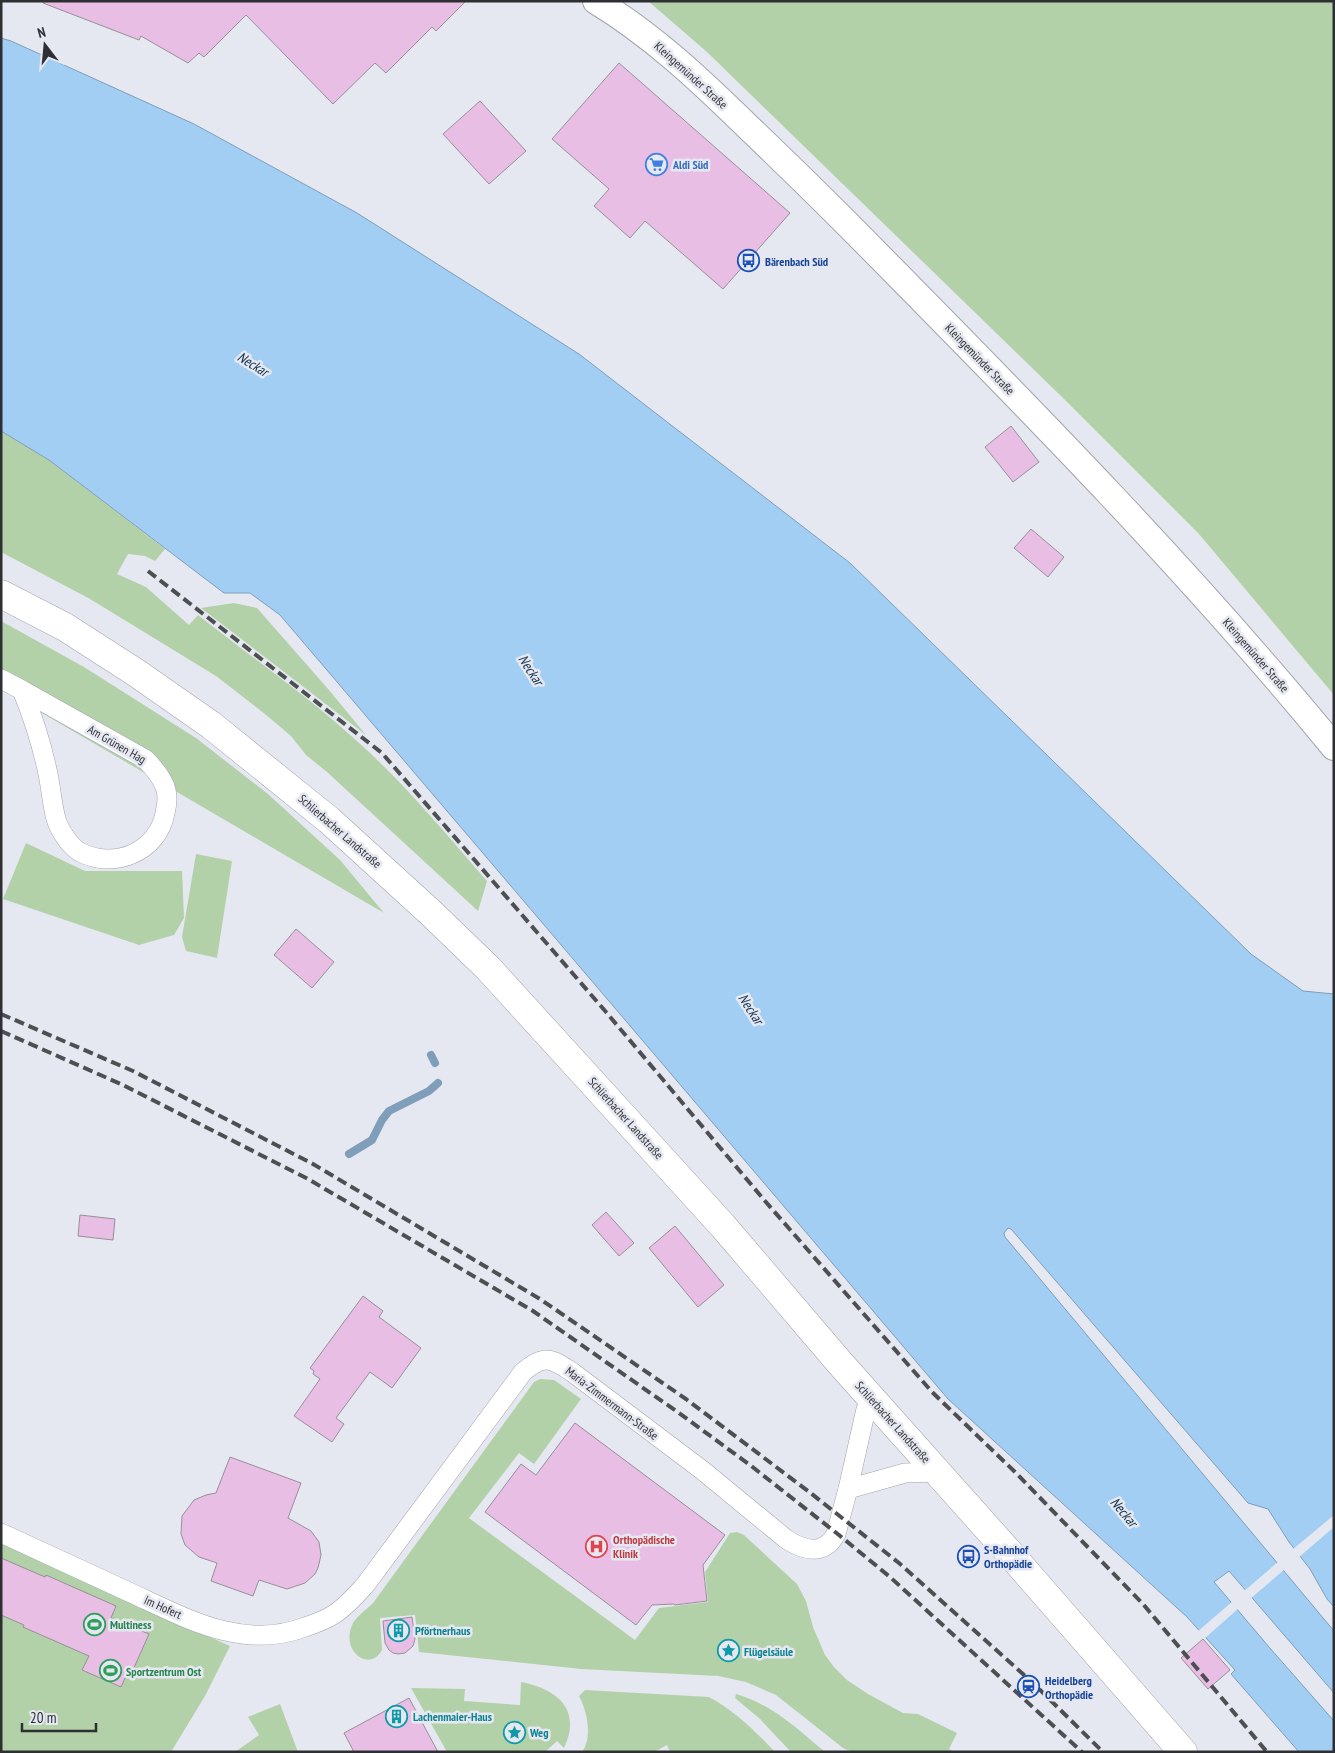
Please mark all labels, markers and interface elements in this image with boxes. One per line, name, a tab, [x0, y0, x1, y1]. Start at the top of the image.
north arrow	[20, 20, 70, 70]
text: N	[35, 23, 48, 42]
street label: Kleingemünder Straße	[651, 38, 731, 112]
supermarket icon: Aldi Süd	[645, 152, 669, 176]
place label: Aldi Süd	[672, 157, 708, 172]
bus stop icon: Bärenbach Süd	[737, 249, 761, 273]
place label: Bärenbach Süd	[765, 254, 828, 269]
street label: Kleingemünder Straße	[942, 320, 1018, 398]
water label: Neckar	[234, 348, 274, 382]
street label: Kleingemünder Straße	[1220, 615, 1292, 695]
water label: Neckar	[514, 651, 549, 691]
street label: Am Grünen Hag	[85, 721, 149, 767]
street label: Schlierbacher Landstraße	[295, 791, 385, 871]
water label: Neckar	[734, 990, 769, 1030]
street label: Schlierbacher Landstraße	[585, 1074, 667, 1162]
street label: Maria-Zimmermann-Straße	[563, 1363, 661, 1443]
street label: Schlierbacher Landstraße	[852, 1378, 934, 1466]
water label: Neckar	[1106, 1494, 1143, 1532]
place label: Orthopädische Klinik	[613, 1532, 675, 1561]
hospital icon: Orthopädische Klinik	[585, 1534, 609, 1558]
place label: S-Bahnhof Orthopädie	[984, 1542, 1032, 1571]
bus stop icon: S-Bahnhof Orthopädie	[956, 1544, 980, 1568]
street label: Im Hofert	[142, 1592, 185, 1622]
sports icon: Multiness	[82, 1612, 106, 1636]
place label: Multiness	[110, 1617, 151, 1632]
building icon: Pförtnerhaus	[387, 1618, 411, 1642]
place label: Pförtnerhaus	[415, 1623, 471, 1638]
place icon: Flügelsäule	[716, 1639, 740, 1663]
place label: Flügelsäule	[744, 1644, 793, 1659]
sports icon: Sportzentrum Ost	[98, 1659, 122, 1683]
place label: Sportzentrum Ost	[126, 1664, 202, 1679]
place label: Heidelberg Orthopädie	[1045, 1673, 1093, 1702]
station icon: Heidelberg Orthopädie	[1017, 1675, 1041, 1699]
scale bar	[22, 1700, 96, 1732]
building icon: Lachenmaier-Haus	[385, 1704, 409, 1728]
text: 20 m	[30, 1708, 56, 1727]
place label: Lachenmaier-Haus	[413, 1709, 492, 1724]
place icon: Weg	[502, 1720, 526, 1744]
place label: Weg	[529, 1725, 549, 1740]

